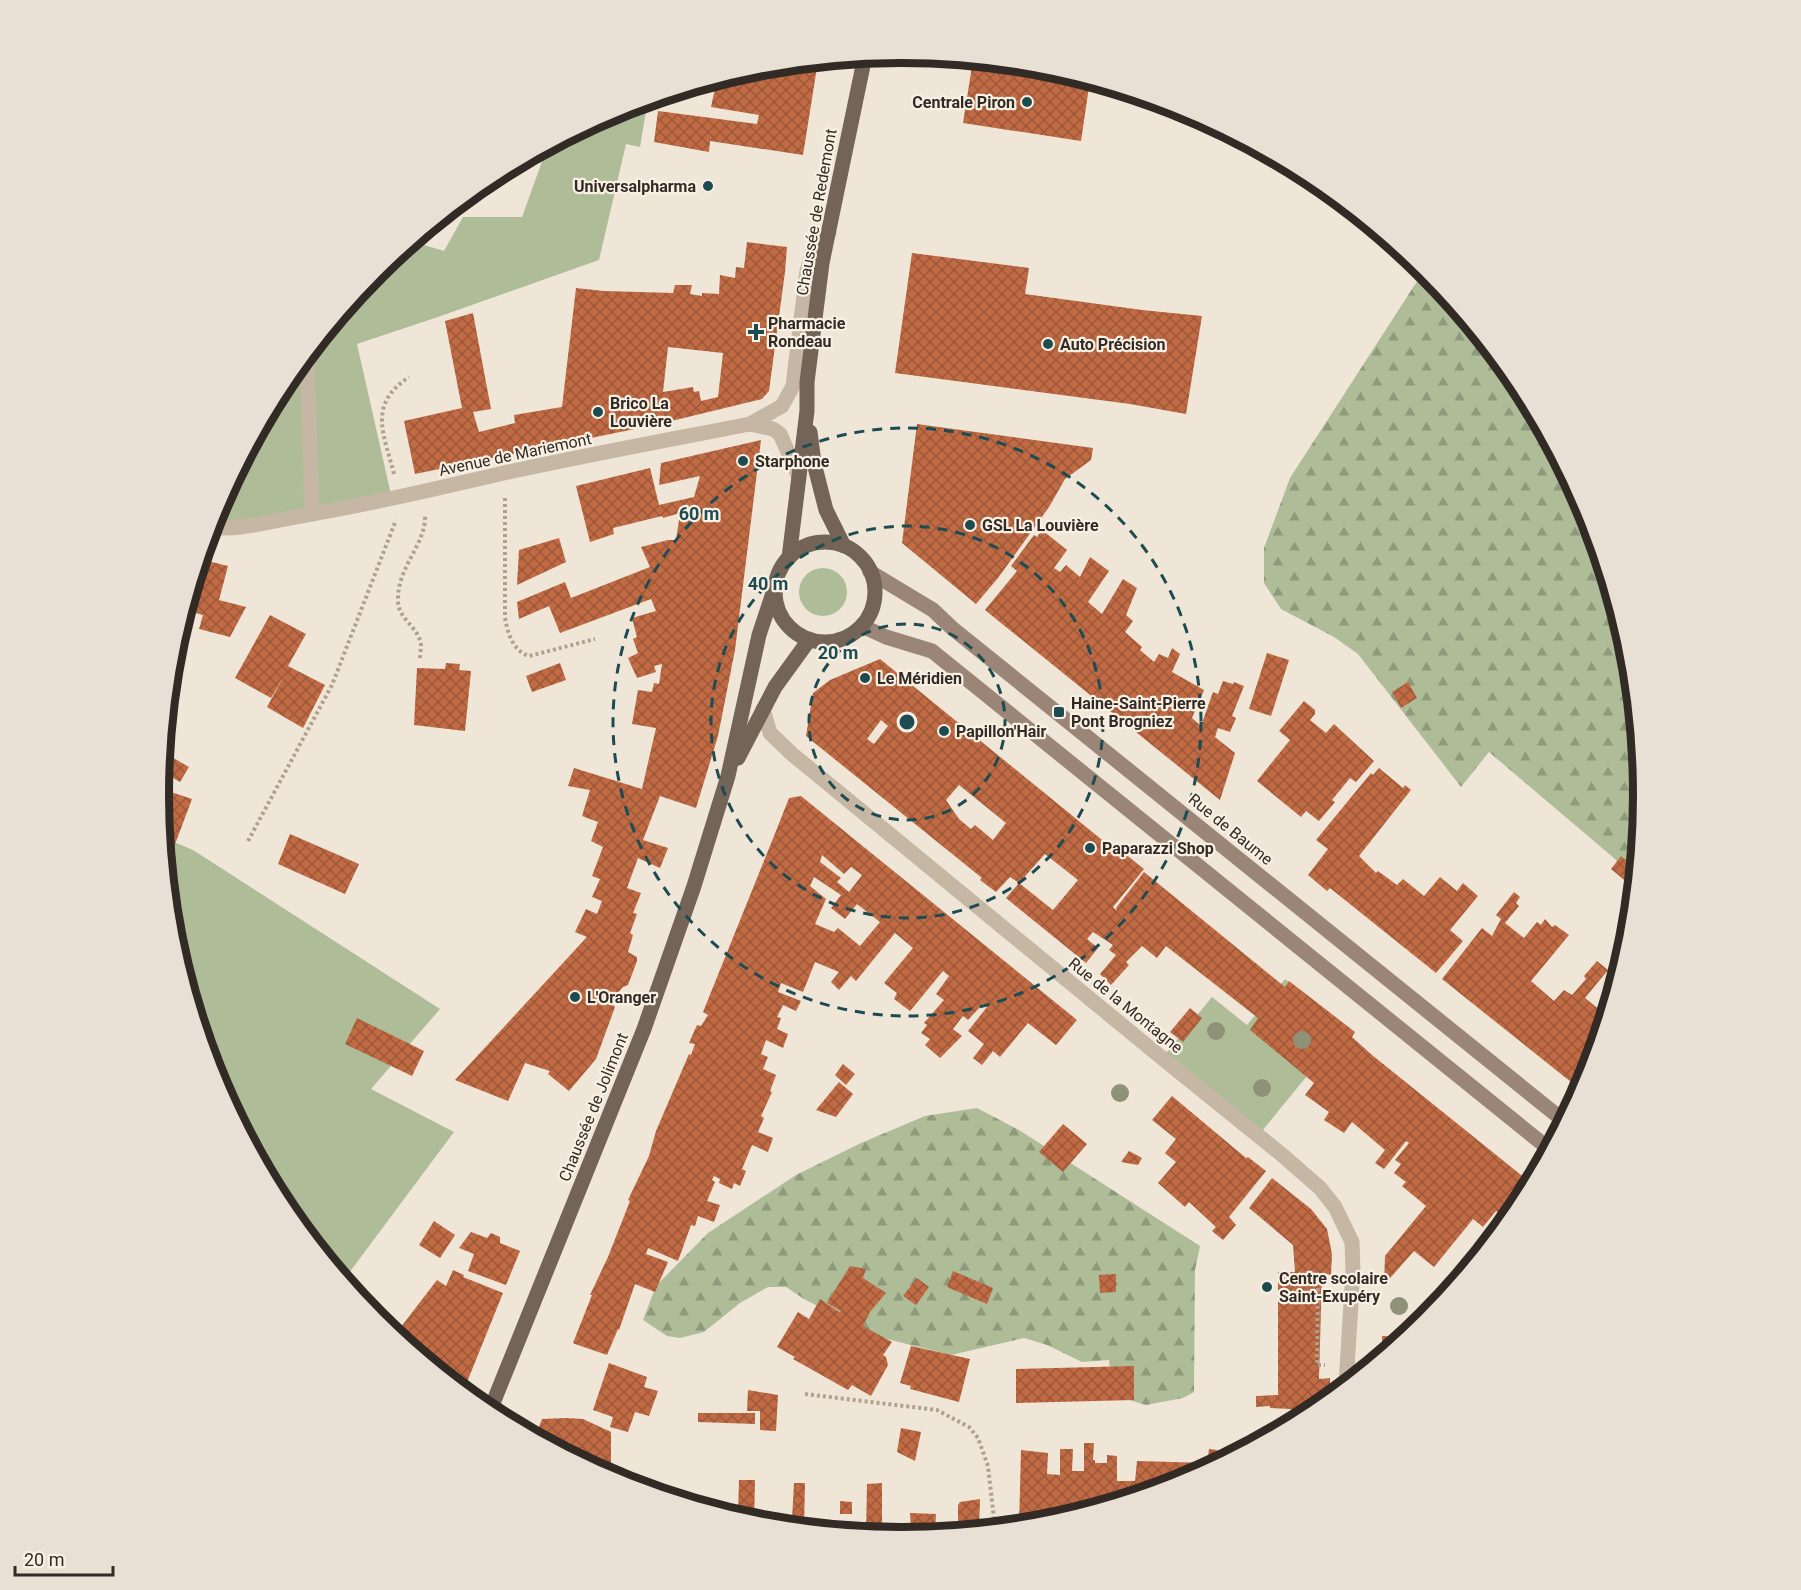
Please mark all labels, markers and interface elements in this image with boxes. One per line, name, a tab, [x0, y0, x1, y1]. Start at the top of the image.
place label: Centrale Piron	[912, 93, 1015, 112]
marker: Centrale Piron	[1020, 95, 1034, 109]
street label: Chaussée de Redemont	[792, 127, 841, 297]
place label: Universalpharma	[574, 177, 696, 196]
marker: Universalpharma	[701, 179, 715, 193]
place label: Pharmacie Rondeau	[768, 314, 846, 351]
marker: Pharmacie Rondeau	[749, 325, 763, 339]
place label: Auto Précision	[1060, 335, 1166, 354]
marker: Auto Précision	[1041, 337, 1055, 351]
place label: Brico La Louvière	[610, 394, 672, 431]
marker: Brico La Louvière	[591, 405, 605, 419]
street label: Avenue de Mariemont	[437, 429, 593, 480]
place label: Starphone	[755, 452, 830, 471]
marker: Starphone	[736, 454, 750, 468]
text: 60 m	[679, 503, 719, 524]
place label: GSL La Louvière	[982, 516, 1099, 535]
marker: GSL La Louvière	[963, 518, 977, 532]
text: 40 m	[748, 573, 788, 594]
text: 20 m	[818, 642, 858, 663]
place label: Le Méridien	[877, 669, 962, 688]
marker: Le Méridien	[858, 671, 872, 685]
place label: Haine-Saint-Pierre Pont Brogniez	[1071, 694, 1206, 731]
marker: Haine-Saint-Pierre Pont Brogniez	[1052, 705, 1066, 719]
centre of rings	[897, 712, 917, 732]
place label: Papillon'Hair	[956, 722, 1046, 741]
marker: Papillon'Hair	[937, 724, 951, 738]
street label: Rue de Baume	[1185, 790, 1277, 869]
place label: Paparazzi Shop	[1102, 839, 1214, 858]
marker: Paparazzi Shop	[1083, 841, 1097, 855]
street label: Rue de la Montagne	[1065, 954, 1187, 1057]
place label: L'Oranger	[587, 988, 656, 1007]
marker: L'Oranger	[568, 990, 582, 1004]
street label: Chaussée de Jolimont	[555, 1030, 632, 1184]
place label: Centre scolaire Saint-Exupéry	[1279, 1269, 1388, 1306]
marker: Centre scolaire Saint-Exupéry	[1260, 1280, 1274, 1294]
scale bar	[15, 1539, 112, 1577]
text: 20 m	[24, 1549, 64, 1570]

